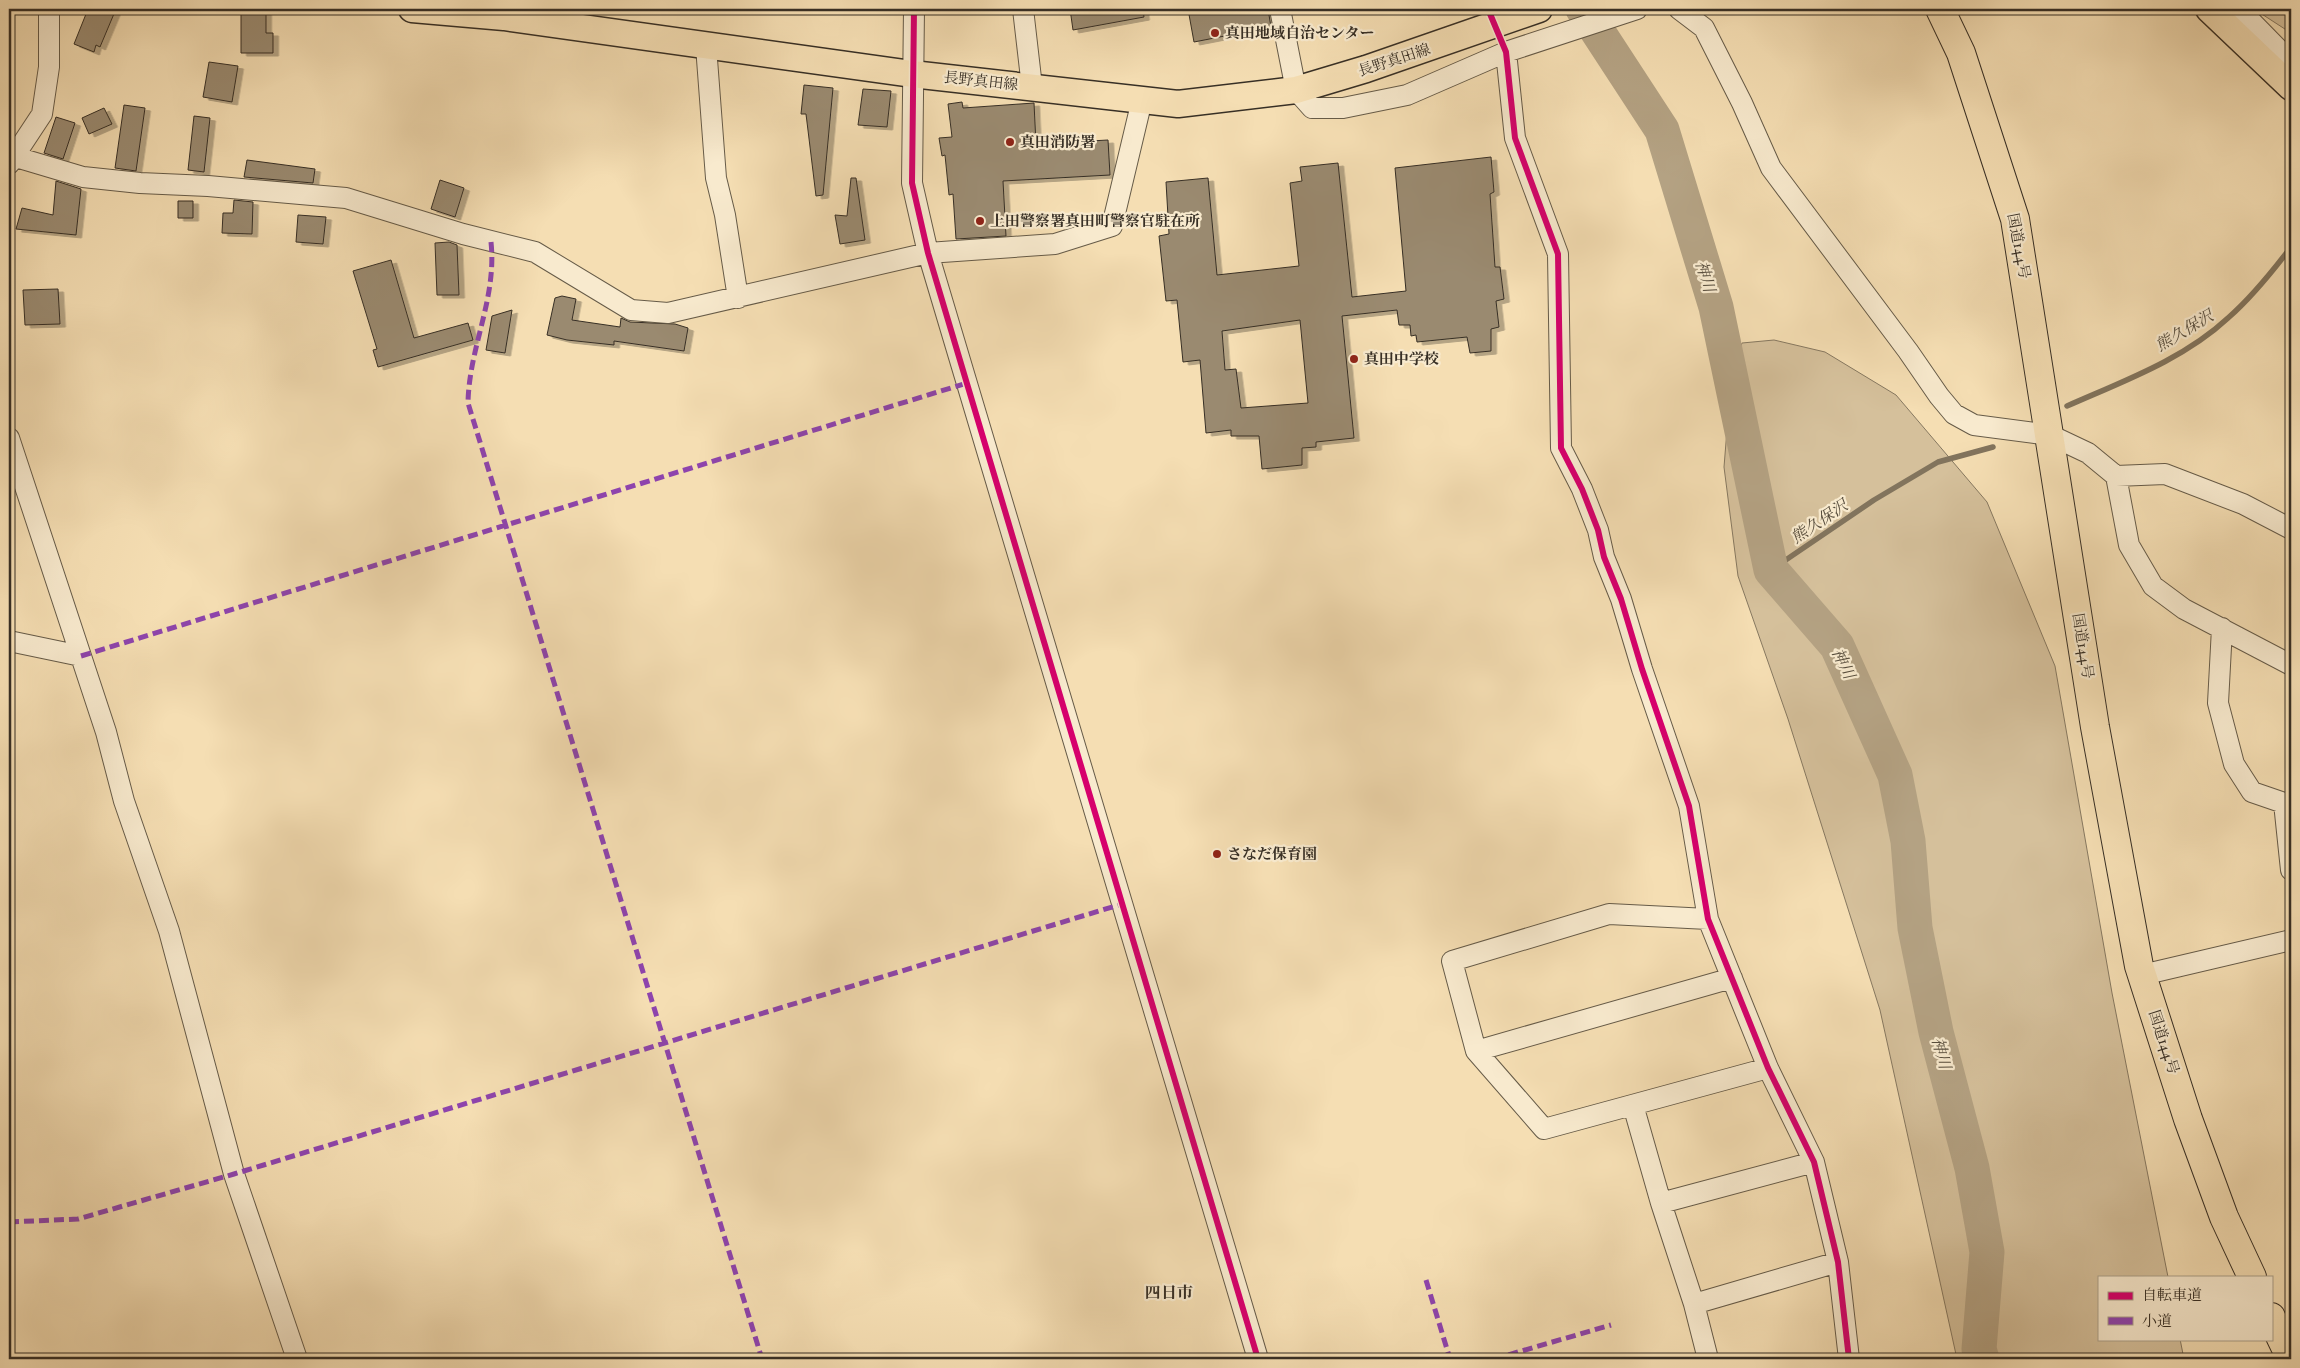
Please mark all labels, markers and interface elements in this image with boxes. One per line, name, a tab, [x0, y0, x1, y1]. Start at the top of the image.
place label: 真田地域自治センター	[1225, 24, 1374, 43]
marker: 真田地域自治センター	[1209, 27, 1221, 39]
street label: 長野真田線	[1356, 40, 1433, 81]
street label: 長野真田線	[943, 68, 1019, 95]
place label: 真田消防署	[1020, 133, 1095, 152]
marker: 真田消防署	[1004, 136, 1016, 148]
place label: 上田警察署真田町警察官駐在所	[990, 212, 1200, 231]
street label: 国道144号	[2003, 212, 2034, 281]
marker: 上田警察署真田町警察官駐在所	[974, 215, 986, 227]
water label: 神川	[1691, 258, 1720, 296]
water label: 熊久保沢	[2152, 305, 2219, 356]
place label: 真田中学校	[1364, 350, 1439, 369]
marker: 真田中学校	[1348, 353, 1360, 365]
water label: 熊久保沢	[1787, 495, 1853, 548]
street label: 国道144号	[2068, 612, 2097, 680]
water label: 神川	[1827, 645, 1860, 684]
place label: さなだ保育園	[1227, 845, 1317, 864]
marker: さなだ保育園	[1211, 848, 1223, 860]
street label: 国道144号	[2144, 1008, 2183, 1077]
water label: 神川	[1927, 1035, 1955, 1073]
legend	[2098, 1276, 2272, 1340]
district label: 四日市	[1145, 1283, 1193, 1303]
text: 自転車道	[2142, 1286, 2202, 1305]
text: 小道	[2142, 1312, 2172, 1331]

